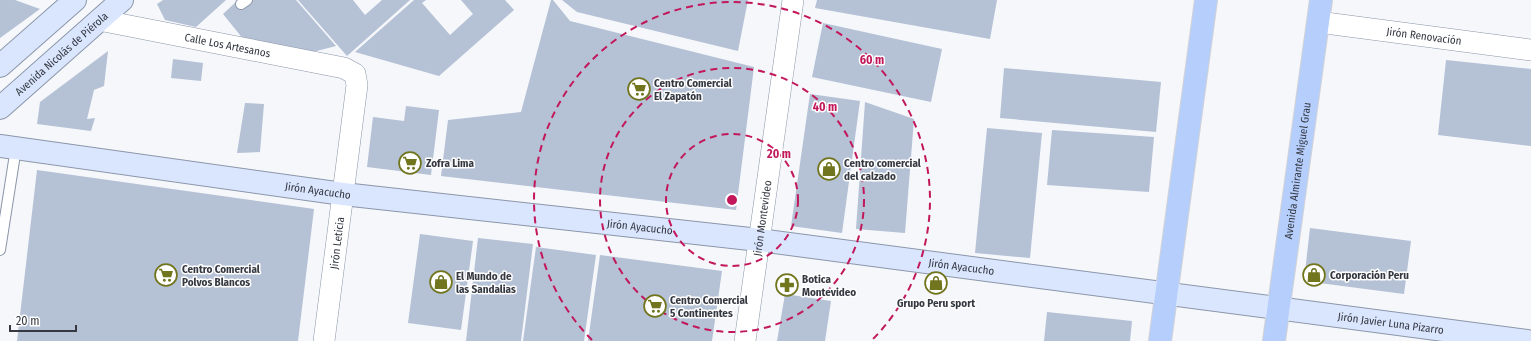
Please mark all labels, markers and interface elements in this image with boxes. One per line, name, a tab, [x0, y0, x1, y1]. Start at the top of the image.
street label: Avenida Nicolás de Piérola	[13, 10, 111, 98]
street label: Jirón Renovación	[1386, 25, 1462, 48]
street label: Calle Los Artesanos	[183, 31, 272, 60]
text: 60 m	[860, 53, 884, 67]
supermarket icon: Centro Comercial El Zapatón	[626, 76, 652, 102]
place label: Centro Comercial El Zapatón	[654, 77, 733, 103]
text: 40 m	[813, 100, 837, 114]
street label: Avenida Almirante Miguel Grau	[1282, 101, 1314, 240]
text: 20 m	[766, 147, 791, 161]
supermarket icon: Zofra Lima	[397, 150, 423, 176]
shop icon: Centro comercial del calzado	[816, 156, 842, 182]
place label: Zofra Lima	[426, 157, 474, 170]
place label: Centro comercial del calzado	[844, 157, 922, 183]
street label: Jirón Montevideo	[751, 179, 775, 257]
street label: Jirón Ayacucho	[284, 180, 352, 202]
centre of rings	[725, 193, 739, 207]
street label: Jirón Leticia	[328, 216, 347, 270]
street label: Jirón Ayacucho	[606, 217, 674, 237]
street label: Jirón Ayacucho	[928, 256, 995, 278]
supermarket icon: Centro Comercial Polvos Blancos	[153, 262, 179, 288]
shop icon: Corporación Peru	[1301, 262, 1327, 288]
place label: Centro Comercial Polvos Blancos	[182, 263, 261, 289]
shop icon: El Mundo de las Sandalias	[428, 269, 454, 295]
place label: Corporación Peru	[1330, 269, 1409, 282]
place label: El Mundo de las Sandalias	[456, 270, 516, 296]
shop icon: Grupo Peru sport	[923, 270, 949, 296]
pharmacy icon: Botica Montevideo	[774, 272, 800, 298]
place label: Botica Montevideo	[802, 273, 856, 299]
supermarket icon: Centro Comercial 5 Continentes	[642, 293, 668, 319]
place label: Centro Comercial 5 Continentes	[670, 294, 749, 320]
place label: Grupo Peru sport	[897, 297, 975, 310]
scale bar	[10, 307, 76, 333]
street label: Jirón Javier Luna Pizarro	[1337, 310, 1445, 337]
text: 20 m	[16, 314, 40, 328]

